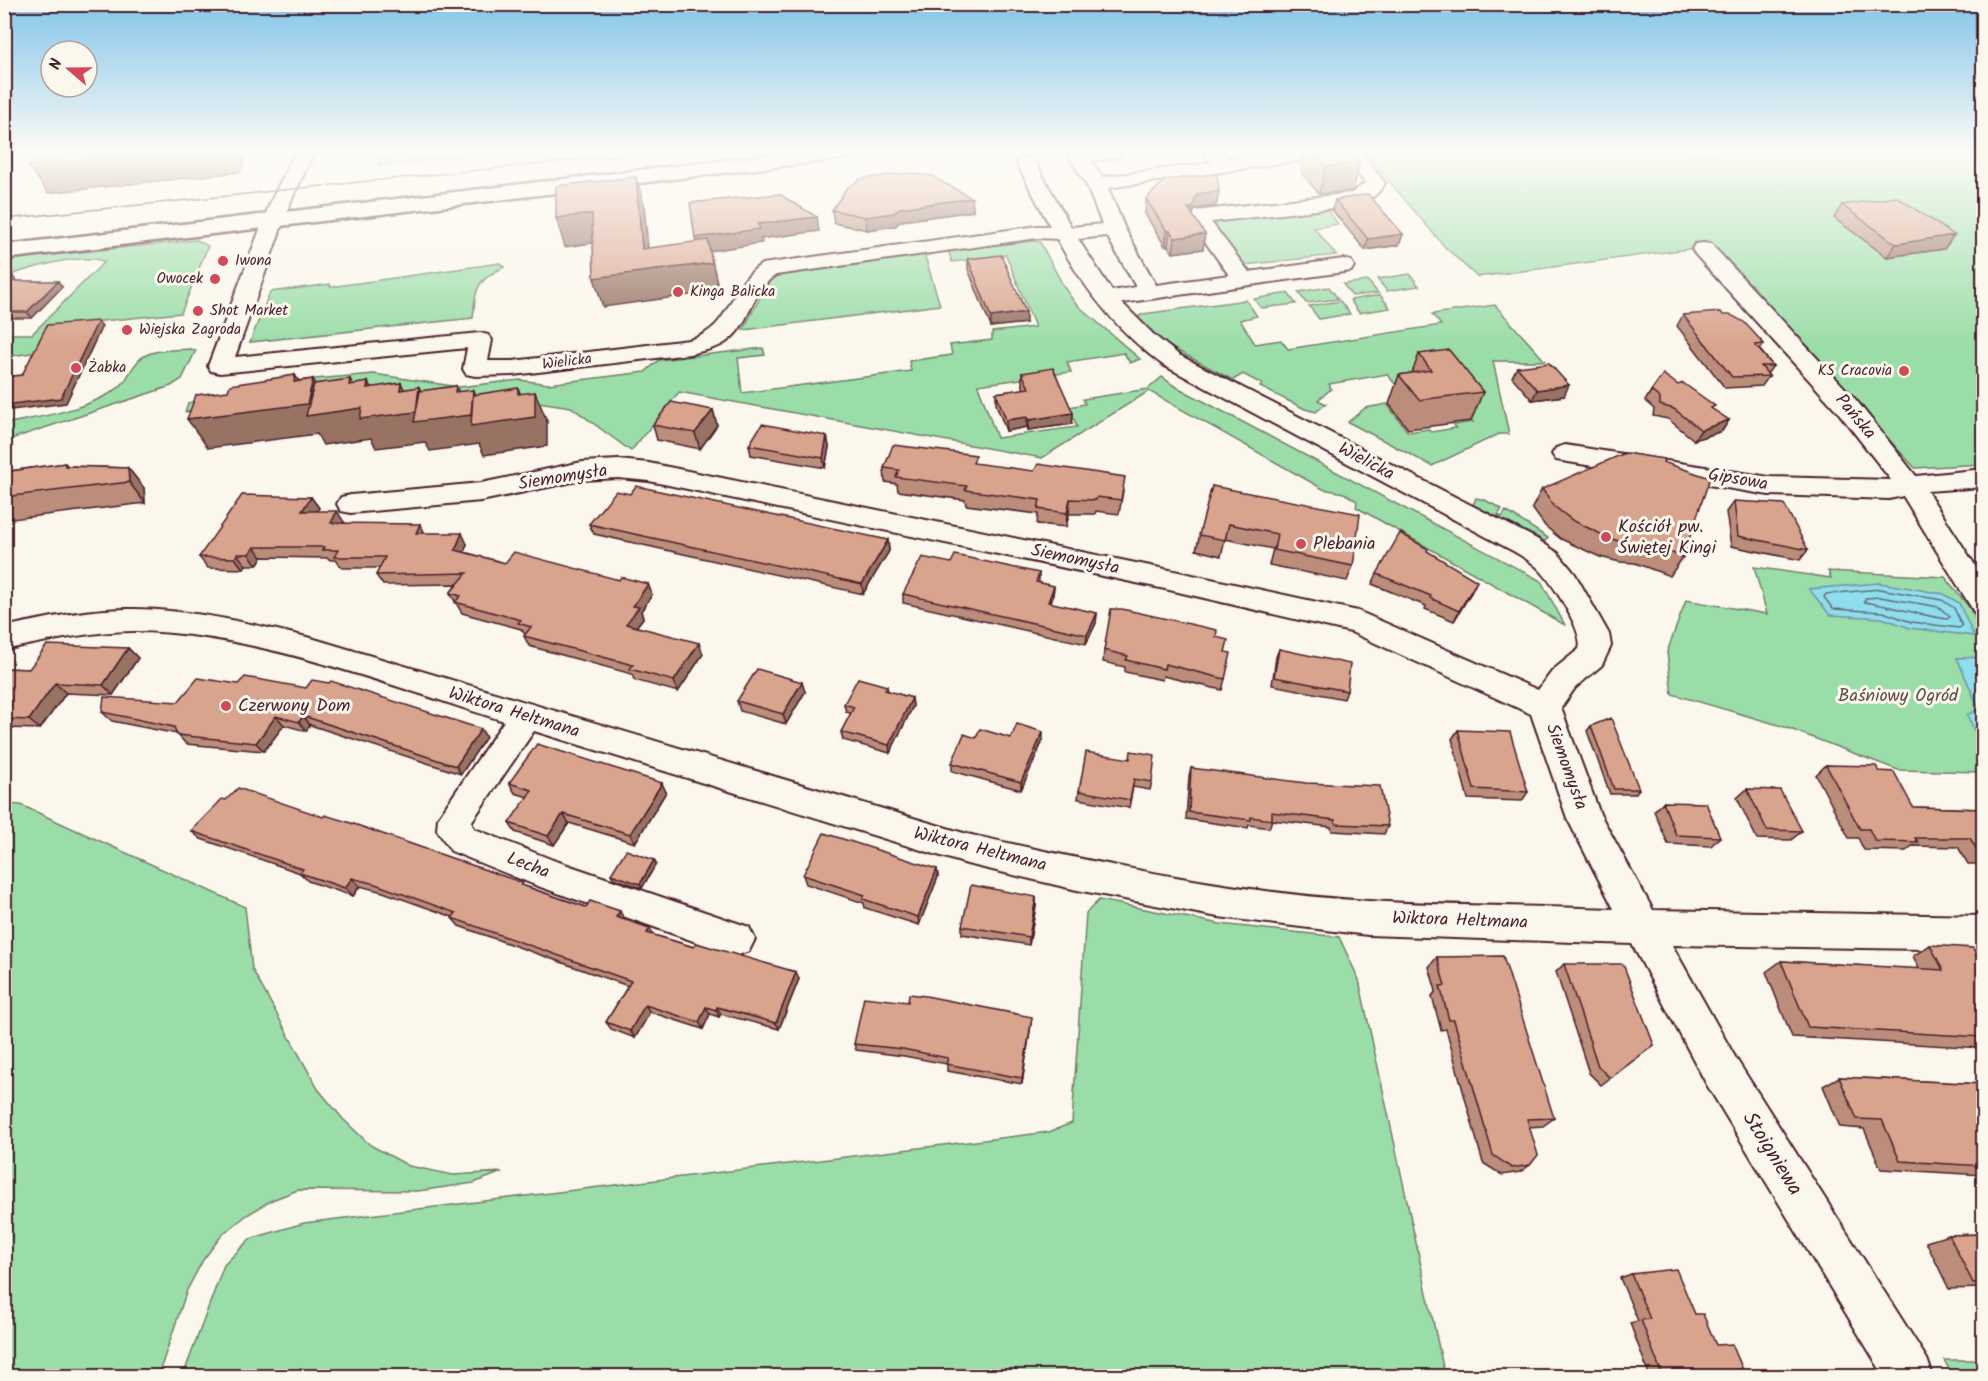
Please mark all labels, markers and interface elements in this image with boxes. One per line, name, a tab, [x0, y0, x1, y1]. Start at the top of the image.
north arrow	[39, 39, 99, 99]
text: N	[43, 55, 70, 73]
place label: Iwona	[235, 249, 272, 273]
marker: Iwona	[216, 254, 230, 268]
place label: Owocek	[156, 267, 204, 291]
marker: Owocek	[208, 272, 222, 286]
place label: Kinga Balicka	[690, 280, 775, 304]
marker: Kinga Balicka	[671, 285, 685, 299]
place label: Shot Market	[210, 299, 288, 323]
marker: Shot Market	[191, 304, 205, 318]
place label: Wiejska Zagroda	[139, 318, 241, 342]
marker: Wiejska Zagroda	[120, 323, 134, 337]
street label: Wielicka	[541, 347, 593, 377]
place label: Żabka	[88, 356, 126, 380]
place label: KS Cracovia	[1818, 359, 1892, 383]
marker: Żabka	[69, 361, 83, 375]
marker: KS Cracovia	[1897, 364, 1911, 378]
street label: Pańska	[1827, 388, 1883, 446]
street label: Wielicka	[1333, 435, 1399, 489]
street label: Siemomysła	[516, 457, 610, 499]
street label: Gipsowa	[1706, 460, 1770, 500]
place label: Kościół pw. Świętej Kingi	[1618, 513, 1717, 563]
place label: Plebania	[1313, 530, 1376, 559]
marker: Kościół pw. Świętej Kingi	[1599, 530, 1613, 544]
street label: Siemomysła	[1028, 536, 1122, 584]
marker: Plebania	[1294, 537, 1308, 551]
street label: Wiktora Heltmana	[445, 679, 583, 747]
park label: Baśniowy Ogród	[1838, 682, 1959, 711]
place label: Czerwony Dom	[238, 692, 350, 721]
marker: Czerwony Dom	[219, 699, 233, 713]
street label: Siemomysła	[1537, 720, 1595, 814]
street label: Wiktora Heltmana	[911, 819, 1049, 881]
street label: Lecha	[502, 845, 554, 887]
street label: Wiktora Heltmana	[1392, 904, 1528, 938]
street label: Stoigniewa	[1733, 1106, 1811, 1202]

